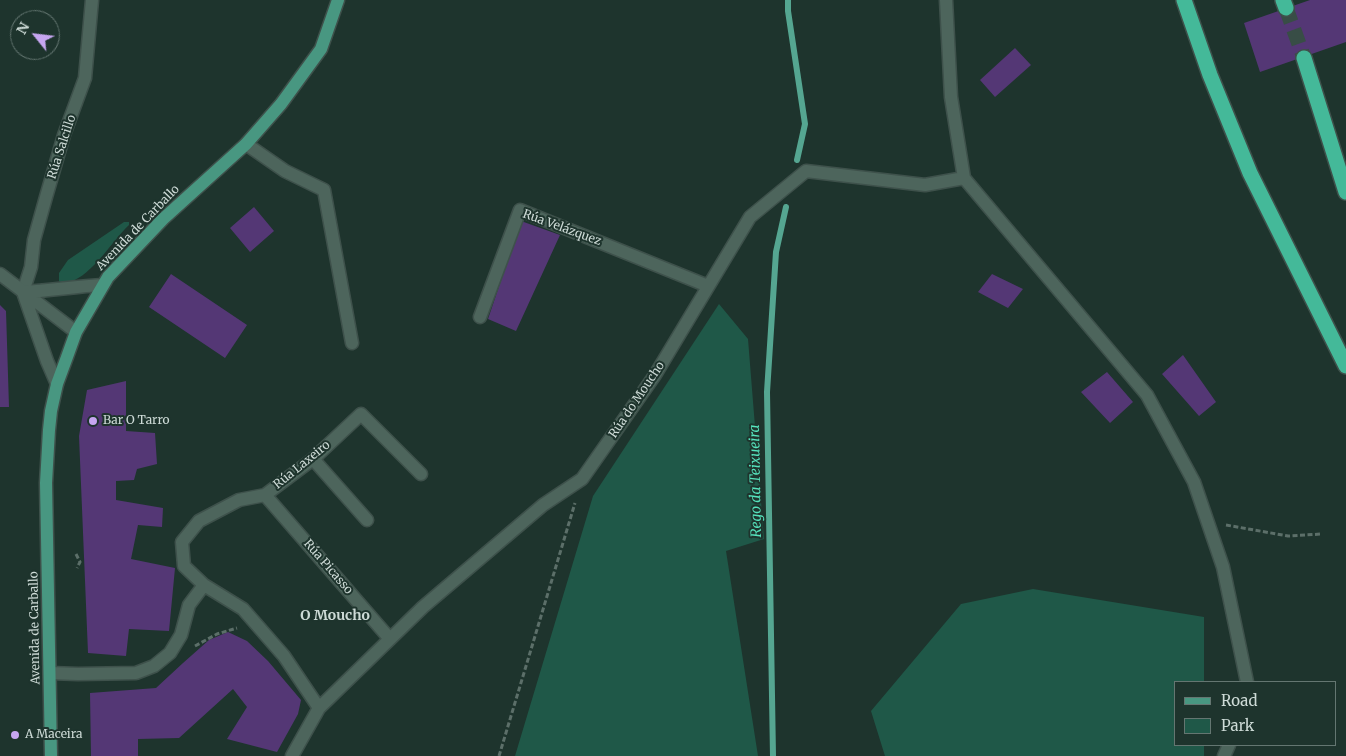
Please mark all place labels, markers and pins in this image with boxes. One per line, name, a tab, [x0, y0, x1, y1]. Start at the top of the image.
place label: Bar O Tarro	[103, 414, 170, 428]
marker: Bar O Tarro	[87, 415, 99, 427]
place label: A Maceira	[25, 728, 82, 742]
marker: A Maceira	[9, 729, 21, 741]

